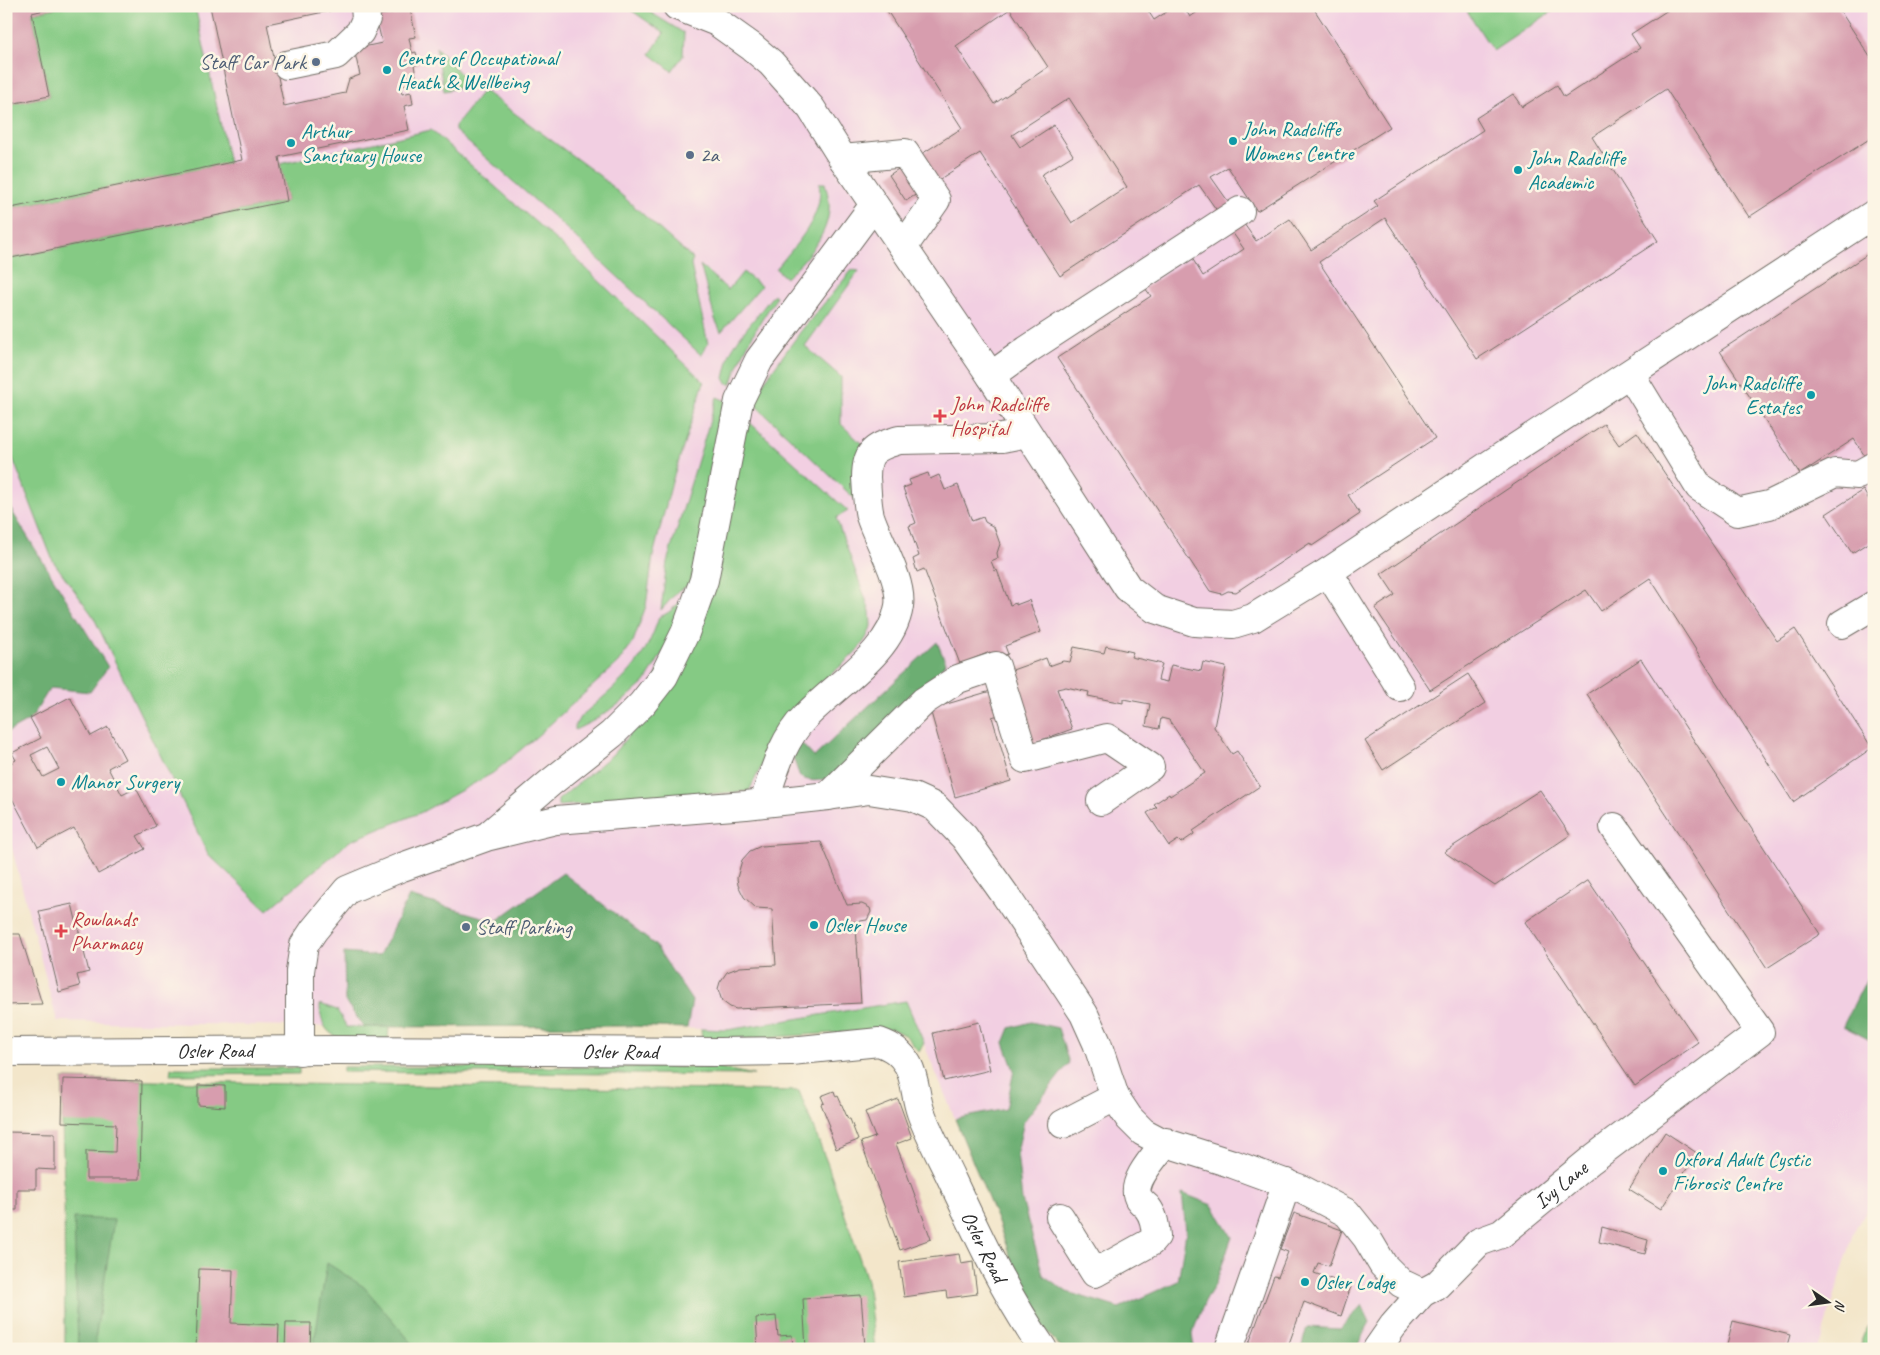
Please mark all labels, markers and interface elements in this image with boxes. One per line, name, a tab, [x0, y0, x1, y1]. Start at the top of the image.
place label: Centre of Occupational Heath & Wellbeing	[397, 45, 561, 95]
place label: Staff Car Park	[200, 49, 308, 75]
marker: Staff Car Park	[310, 56, 322, 68]
marker: Centre of Occupational Heath & Wellbeing	[381, 64, 393, 76]
place label: John Radcliffe Womens Centre	[1242, 116, 1356, 166]
place label: Arthur Sanctuary House	[301, 118, 422, 168]
marker: John Radcliffe Womens Centre	[1227, 135, 1239, 147]
marker: Arthur Sanctuary House	[285, 137, 297, 149]
place label: 2a	[700, 142, 720, 168]
place label: John Radcliffe Academic	[1527, 145, 1627, 195]
marker: 2a	[684, 149, 696, 161]
marker: John Radcliffe Academic	[1512, 164, 1524, 176]
place label: John Radcliffe Estates	[1703, 370, 1803, 420]
marker: John Radcliffe Estates	[1805, 389, 1817, 401]
place label: John Radcliffe Hospital	[950, 391, 1050, 441]
marker: John Radcliffe Hospital	[933, 409, 947, 423]
place label: Manor Surgery	[71, 769, 181, 795]
marker: Manor Surgery	[55, 776, 67, 788]
place label: Rowlands Pharmacy	[71, 906, 144, 956]
place label: Osler House	[824, 912, 908, 938]
place label: Staff Parking	[476, 914, 573, 940]
marker: Osler House	[808, 919, 820, 931]
marker: Staff Parking	[460, 921, 472, 933]
marker: Rowlands Pharmacy	[55, 925, 67, 937]
street label: Osler Road	[177, 1037, 257, 1064]
street label: Osler Road	[582, 1038, 662, 1065]
place label: Oxford Adult Cystic Fibrosis Centre	[1673, 1146, 1812, 1196]
street label: Ivy Lane	[1529, 1154, 1594, 1214]
marker: Oxford Adult Cystic Fibrosis Centre	[1657, 1165, 1669, 1177]
street label: Osler Road	[955, 1207, 1015, 1290]
place label: Osler Lodge	[1315, 1269, 1396, 1295]
marker: Osler Lodge	[1299, 1276, 1311, 1288]
north arrow	[1802, 1278, 1852, 1328]
text: N	[1830, 1299, 1849, 1313]

